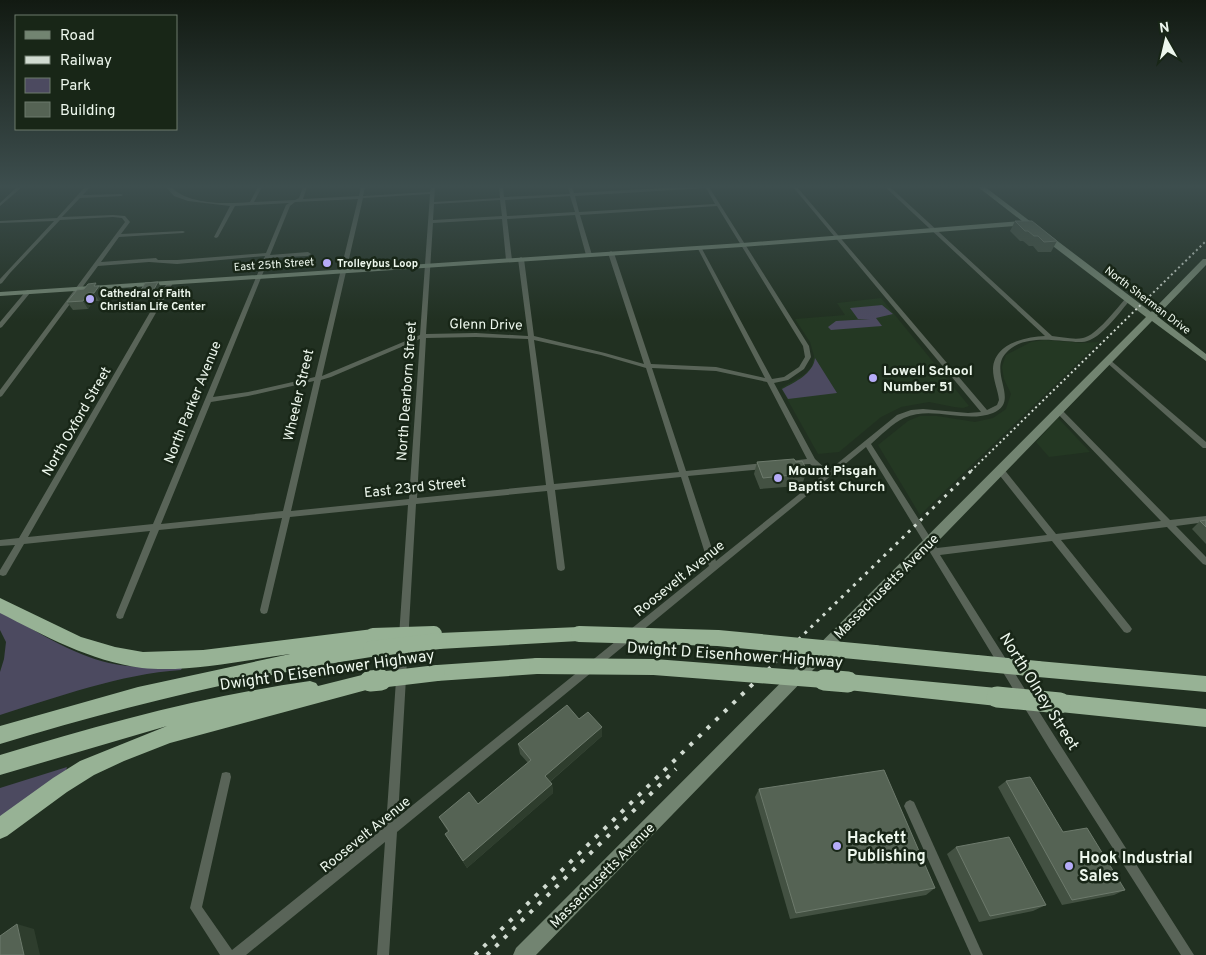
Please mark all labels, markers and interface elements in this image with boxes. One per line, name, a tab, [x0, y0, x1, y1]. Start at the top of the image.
legend	[15, 15, 178, 130]
north arrow	[1141, 15, 1191, 65]
text: N	[1158, 19, 1171, 38]
text: Road	[60, 27, 95, 46]
text: Railway	[60, 52, 112, 71]
text: Park	[60, 77, 91, 96]
text: Building	[60, 102, 115, 121]
street label: East 25th Street	[233, 255, 315, 275]
marker: Trolleybus Loop	[321, 257, 333, 269]
place label: Trolleybus Loop	[337, 257, 418, 271]
street label: North Sherman Drive	[1101, 264, 1193, 338]
place label: Cathedral of Faith Christian Life Center	[100, 287, 206, 314]
marker: Cathedral of Faith Christian Life Center	[84, 293, 96, 305]
street label: Glenn Drive	[449, 316, 523, 335]
street label: North Dearborn Street	[394, 321, 421, 462]
street label: North Parker Avenue	[161, 339, 226, 466]
street label: Wheeler Street	[281, 348, 318, 443]
place label: Lowell School Number 51	[883, 363, 973, 396]
street label: North Oxford Street	[39, 364, 115, 479]
marker: Lowell School Number 51	[867, 372, 879, 384]
place label: Mount Pisgah Baptist Church	[788, 463, 885, 496]
marker: Mount Pisgah Baptist Church	[772, 472, 784, 484]
street label: East 23rd Street	[363, 475, 467, 502]
street label: Massachusetts Avenue	[831, 531, 943, 643]
street label: Roosevelt Avenue	[631, 537, 729, 621]
street label: North Olney Street	[994, 630, 1083, 755]
street label: Dwight D Eisenhower Highway	[626, 638, 844, 674]
street label: Dwight D Eisenhower Highway	[219, 646, 436, 696]
street label: Roosevelt Avenue	[317, 793, 415, 877]
street label: Massachusetts Avenue	[547, 820, 659, 932]
place label: Hackett Publishing	[847, 829, 926, 867]
marker: Hackett Publishing	[831, 840, 843, 852]
place label: Hook Industrial Sales	[1079, 849, 1193, 887]
marker: Hook Industrial Sales	[1063, 860, 1075, 872]

